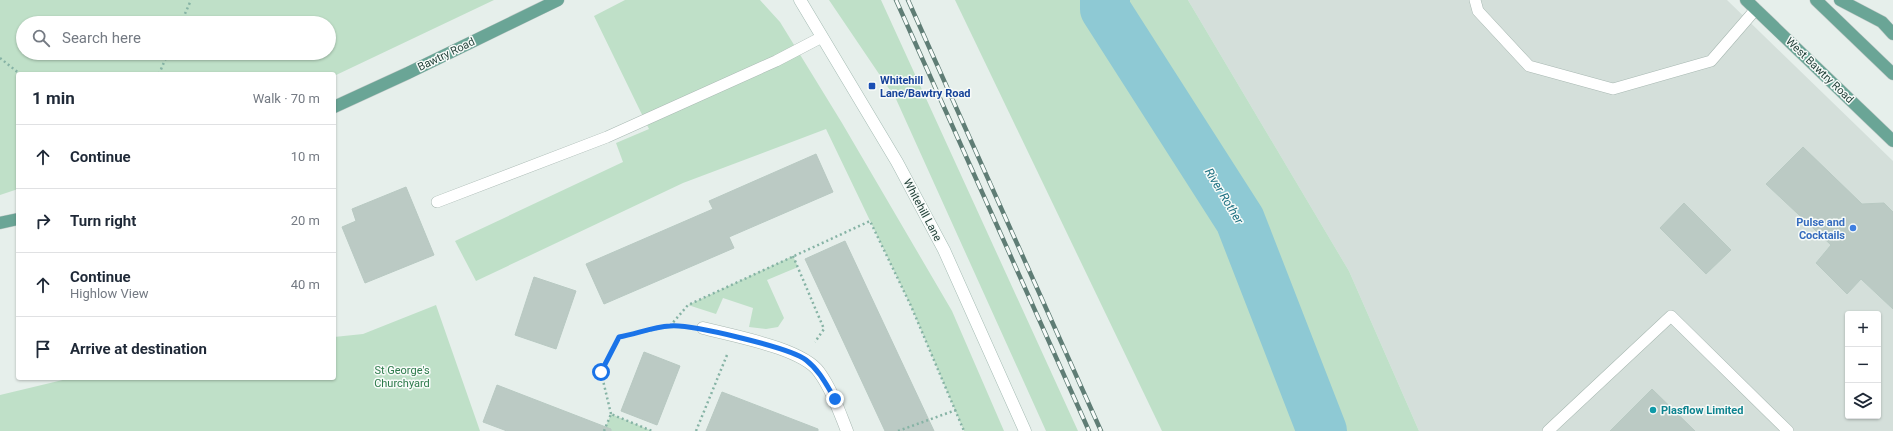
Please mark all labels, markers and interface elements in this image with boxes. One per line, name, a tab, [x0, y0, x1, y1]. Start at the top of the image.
search box	[16, 16, 336, 60]
icon: search	[30, 27, 52, 49]
text: Search here	[62, 29, 141, 47]
street label: Bawtry Road	[416, 35, 477, 74]
street label: West Bawtry Road	[1783, 35, 1856, 106]
place label: Whitehill Lane/Bawtry Road	[880, 74, 970, 100]
marker: Whitehill Lane/Bawtry Road	[867, 81, 877, 91]
text: 1 min	[32, 88, 75, 108]
text: Walk · 70 m	[253, 91, 320, 106]
icon: ahead	[32, 146, 54, 168]
text: Continue	[70, 148, 131, 166]
text: 10 m	[291, 149, 320, 164]
water label: River Rother	[1202, 165, 1247, 227]
street label: Whitehill Lane	[901, 177, 944, 244]
icon: right	[32, 210, 54, 232]
text: Turn right	[70, 212, 136, 230]
text: 20 m	[291, 213, 320, 228]
place label: Pulse and Cocktails	[1796, 216, 1845, 242]
marker: Pulse and Cocktails	[1848, 223, 1858, 233]
text: Continue	[70, 268, 131, 286]
icon: ahead	[32, 274, 54, 296]
text: 40 m	[291, 277, 320, 292]
text: Highlow View	[70, 286, 149, 301]
map controls	[1845, 311, 1881, 419]
button: +	[1845, 311, 1881, 347]
icon: arrive	[32, 338, 54, 360]
text: Arrive at destination	[70, 340, 207, 358]
button: −	[1845, 347, 1881, 383]
route start	[592, 363, 610, 381]
park label: St George's Churchyard	[374, 364, 430, 390]
button: layers	[1845, 383, 1881, 419]
route end	[826, 390, 844, 408]
place label: Plasflow Limited	[1661, 404, 1743, 417]
marker: Plasflow Limited	[1648, 405, 1658, 415]

